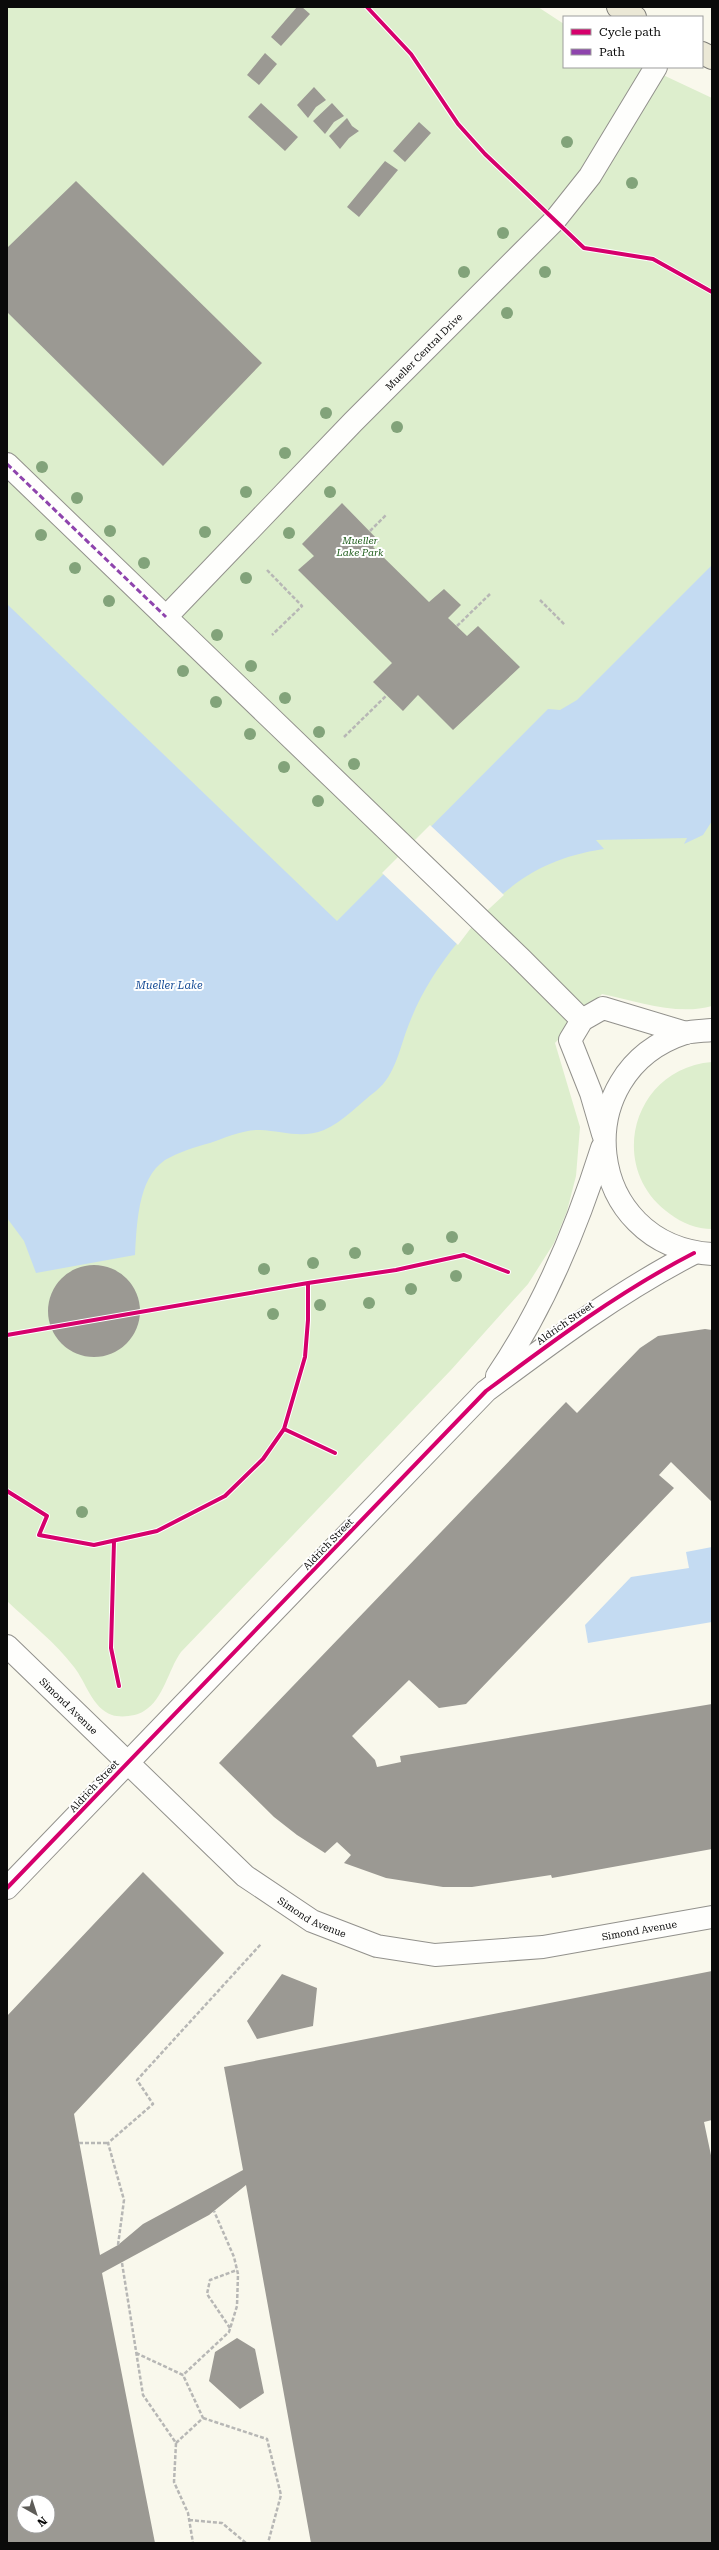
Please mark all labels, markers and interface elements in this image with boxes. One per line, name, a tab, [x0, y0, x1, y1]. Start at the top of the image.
legend	[563, 16, 703, 68]
text: Cycle path	[599, 25, 661, 39]
text: Path	[599, 45, 625, 59]
street label: Mueller Central Drive	[383, 311, 464, 392]
park label: Mueller Lake Park	[336, 535, 384, 558]
water label: Mueller Lake	[135, 979, 203, 992]
street label: Aldrich Street	[534, 1299, 596, 1347]
street label: Aldrich Street	[301, 1516, 355, 1572]
street label: Simond Avenue	[38, 1675, 100, 1736]
street label: Aldrich Street	[67, 1757, 121, 1814]
street label: Simond Avenue	[276, 1894, 348, 1939]
street label: Simond Avenue	[601, 1918, 678, 1942]
north arrow	[16, 2494, 56, 2534]
text: N	[34, 2514, 49, 2529]

